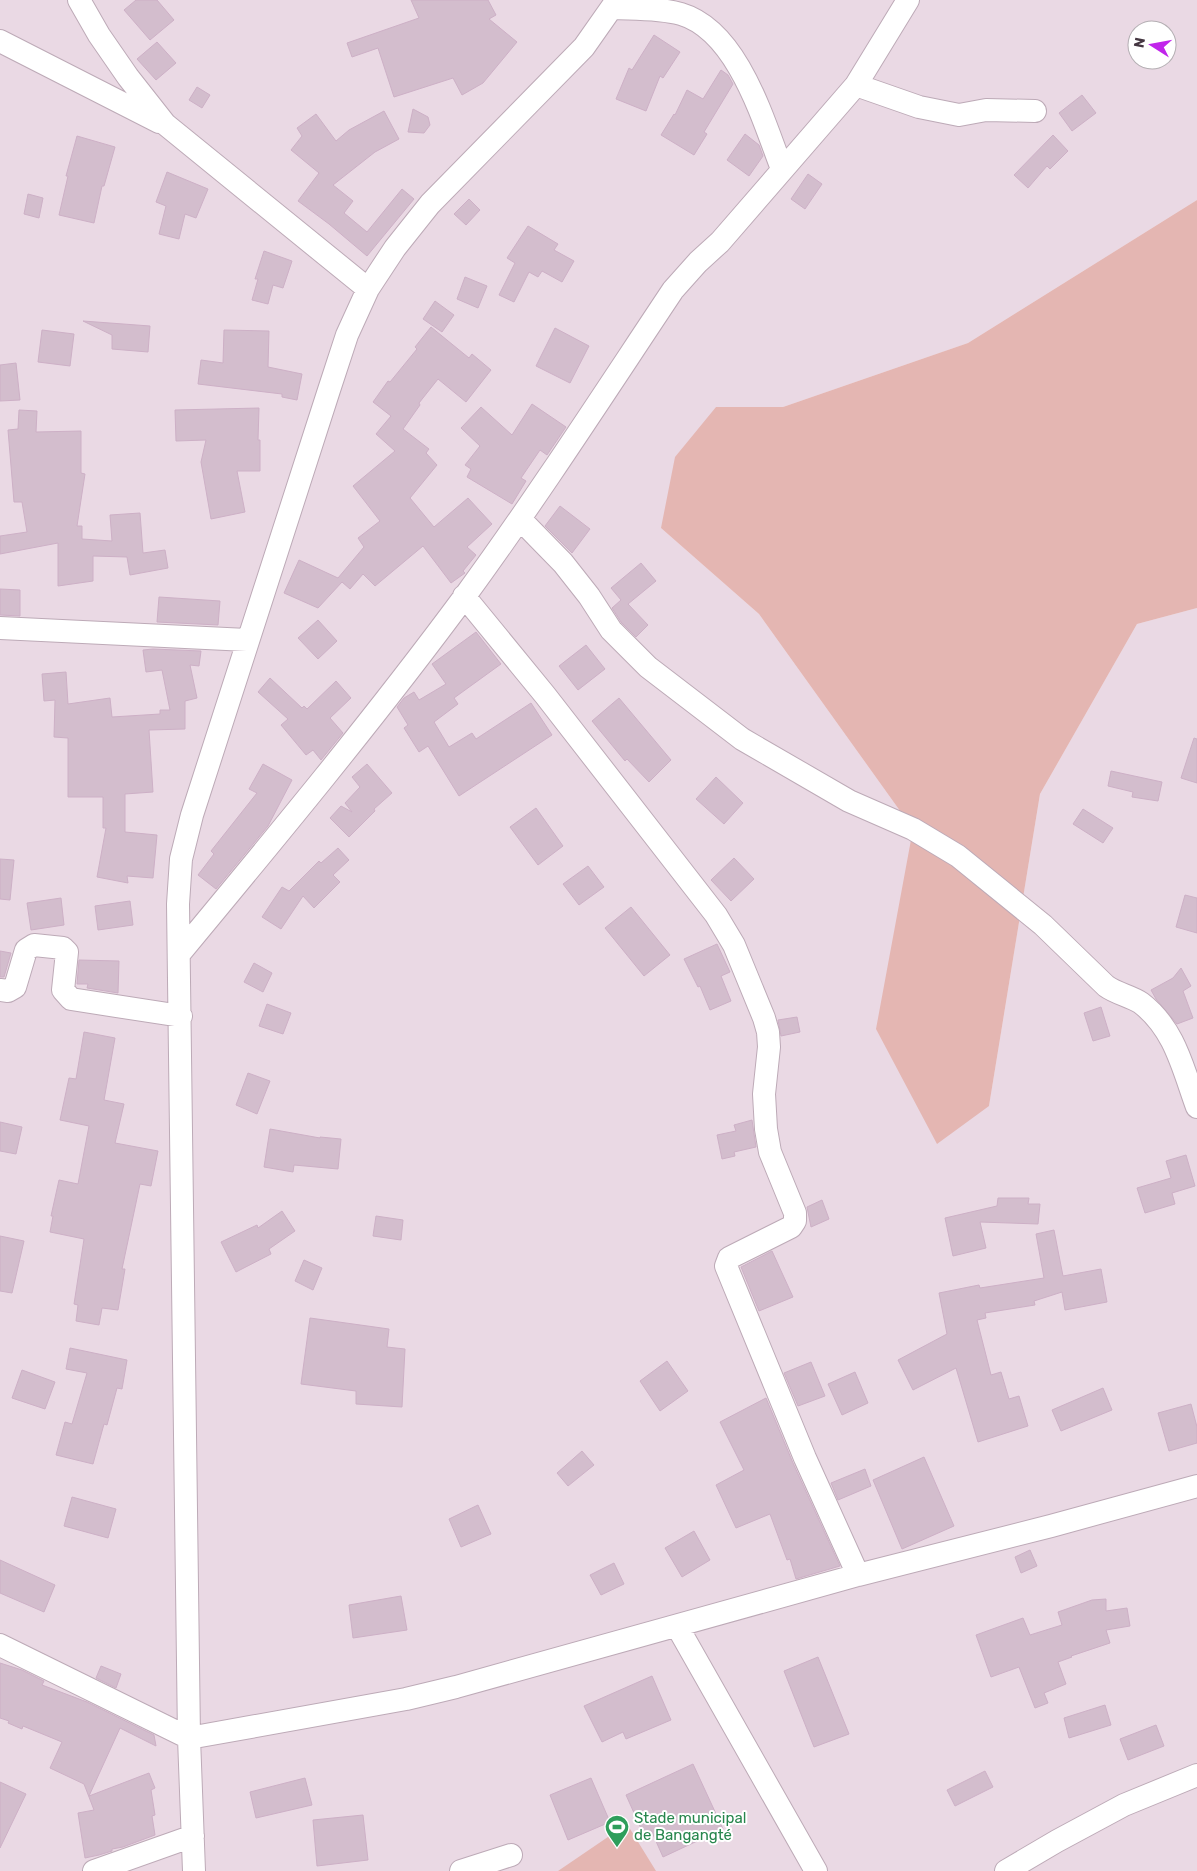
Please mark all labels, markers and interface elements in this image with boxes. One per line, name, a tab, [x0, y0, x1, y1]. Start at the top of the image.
north arrow	[1127, 20, 1177, 70]
text: N	[1130, 36, 1149, 49]
place label: Stade municipal de Bangangté	[634, 1809, 746, 1844]
sports icon: Stade municipal de Bangangté	[604, 1814, 630, 1848]

